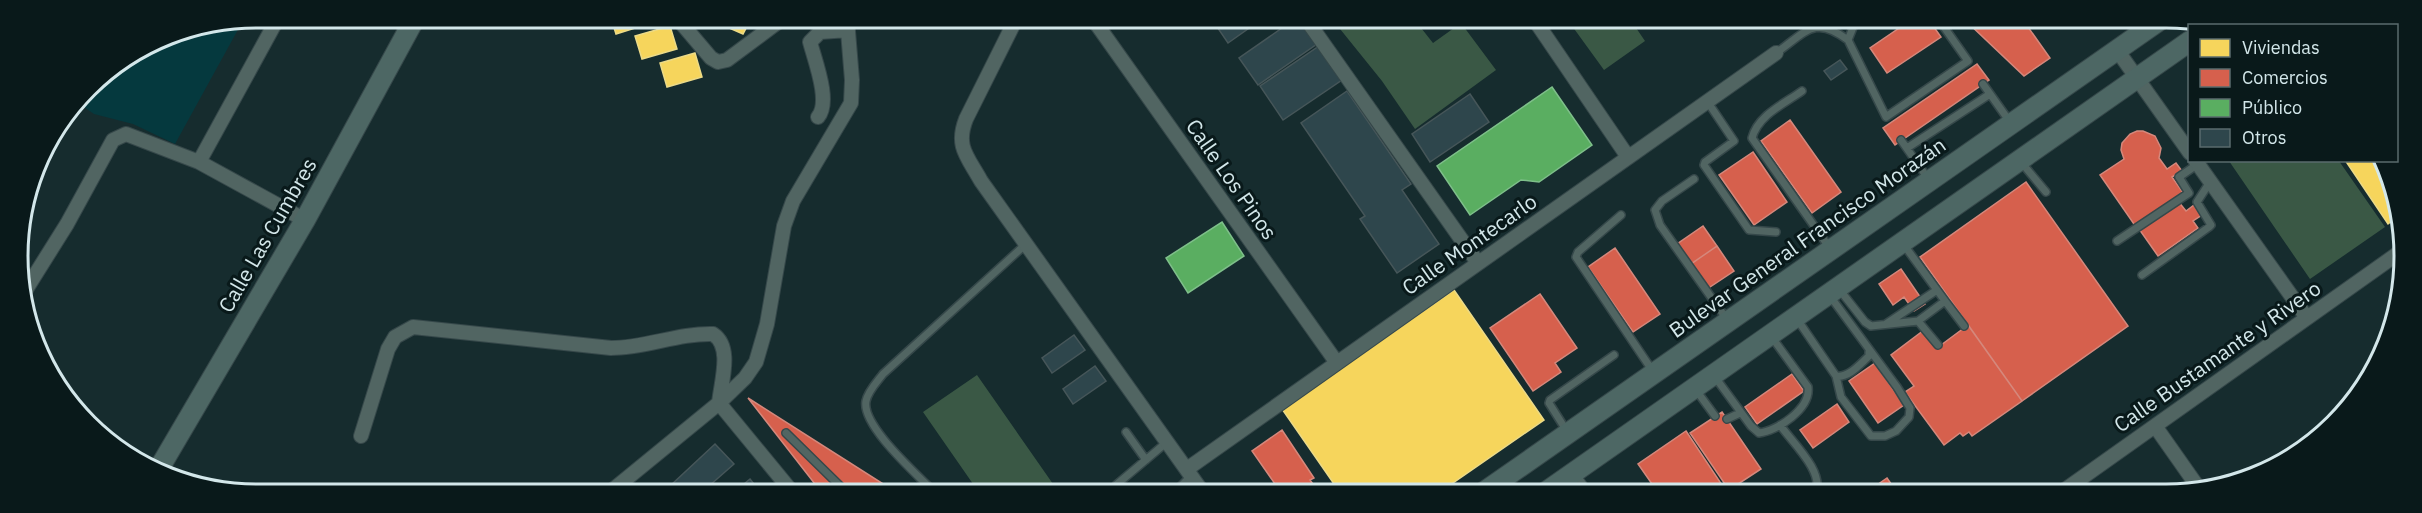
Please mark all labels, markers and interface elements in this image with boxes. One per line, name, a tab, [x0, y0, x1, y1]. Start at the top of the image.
legend	[2188, 24, 2398, 162]
text: Viviendas	[2242, 36, 2320, 59]
text: Comercios	[2242, 66, 2328, 89]
text: Público	[2242, 96, 2302, 119]
street label: Calle Los Pinos	[1180, 113, 1284, 245]
text: Otros	[2242, 126, 2286, 149]
street label: Bulevar General Francisco Morazán	[1663, 130, 1951, 344]
street label: Calle Las Cumbres	[211, 153, 323, 317]
street label: Calle Montecarlo	[1396, 187, 1542, 301]
street label: Calle Bustamante y Rivero	[2108, 274, 2326, 438]

